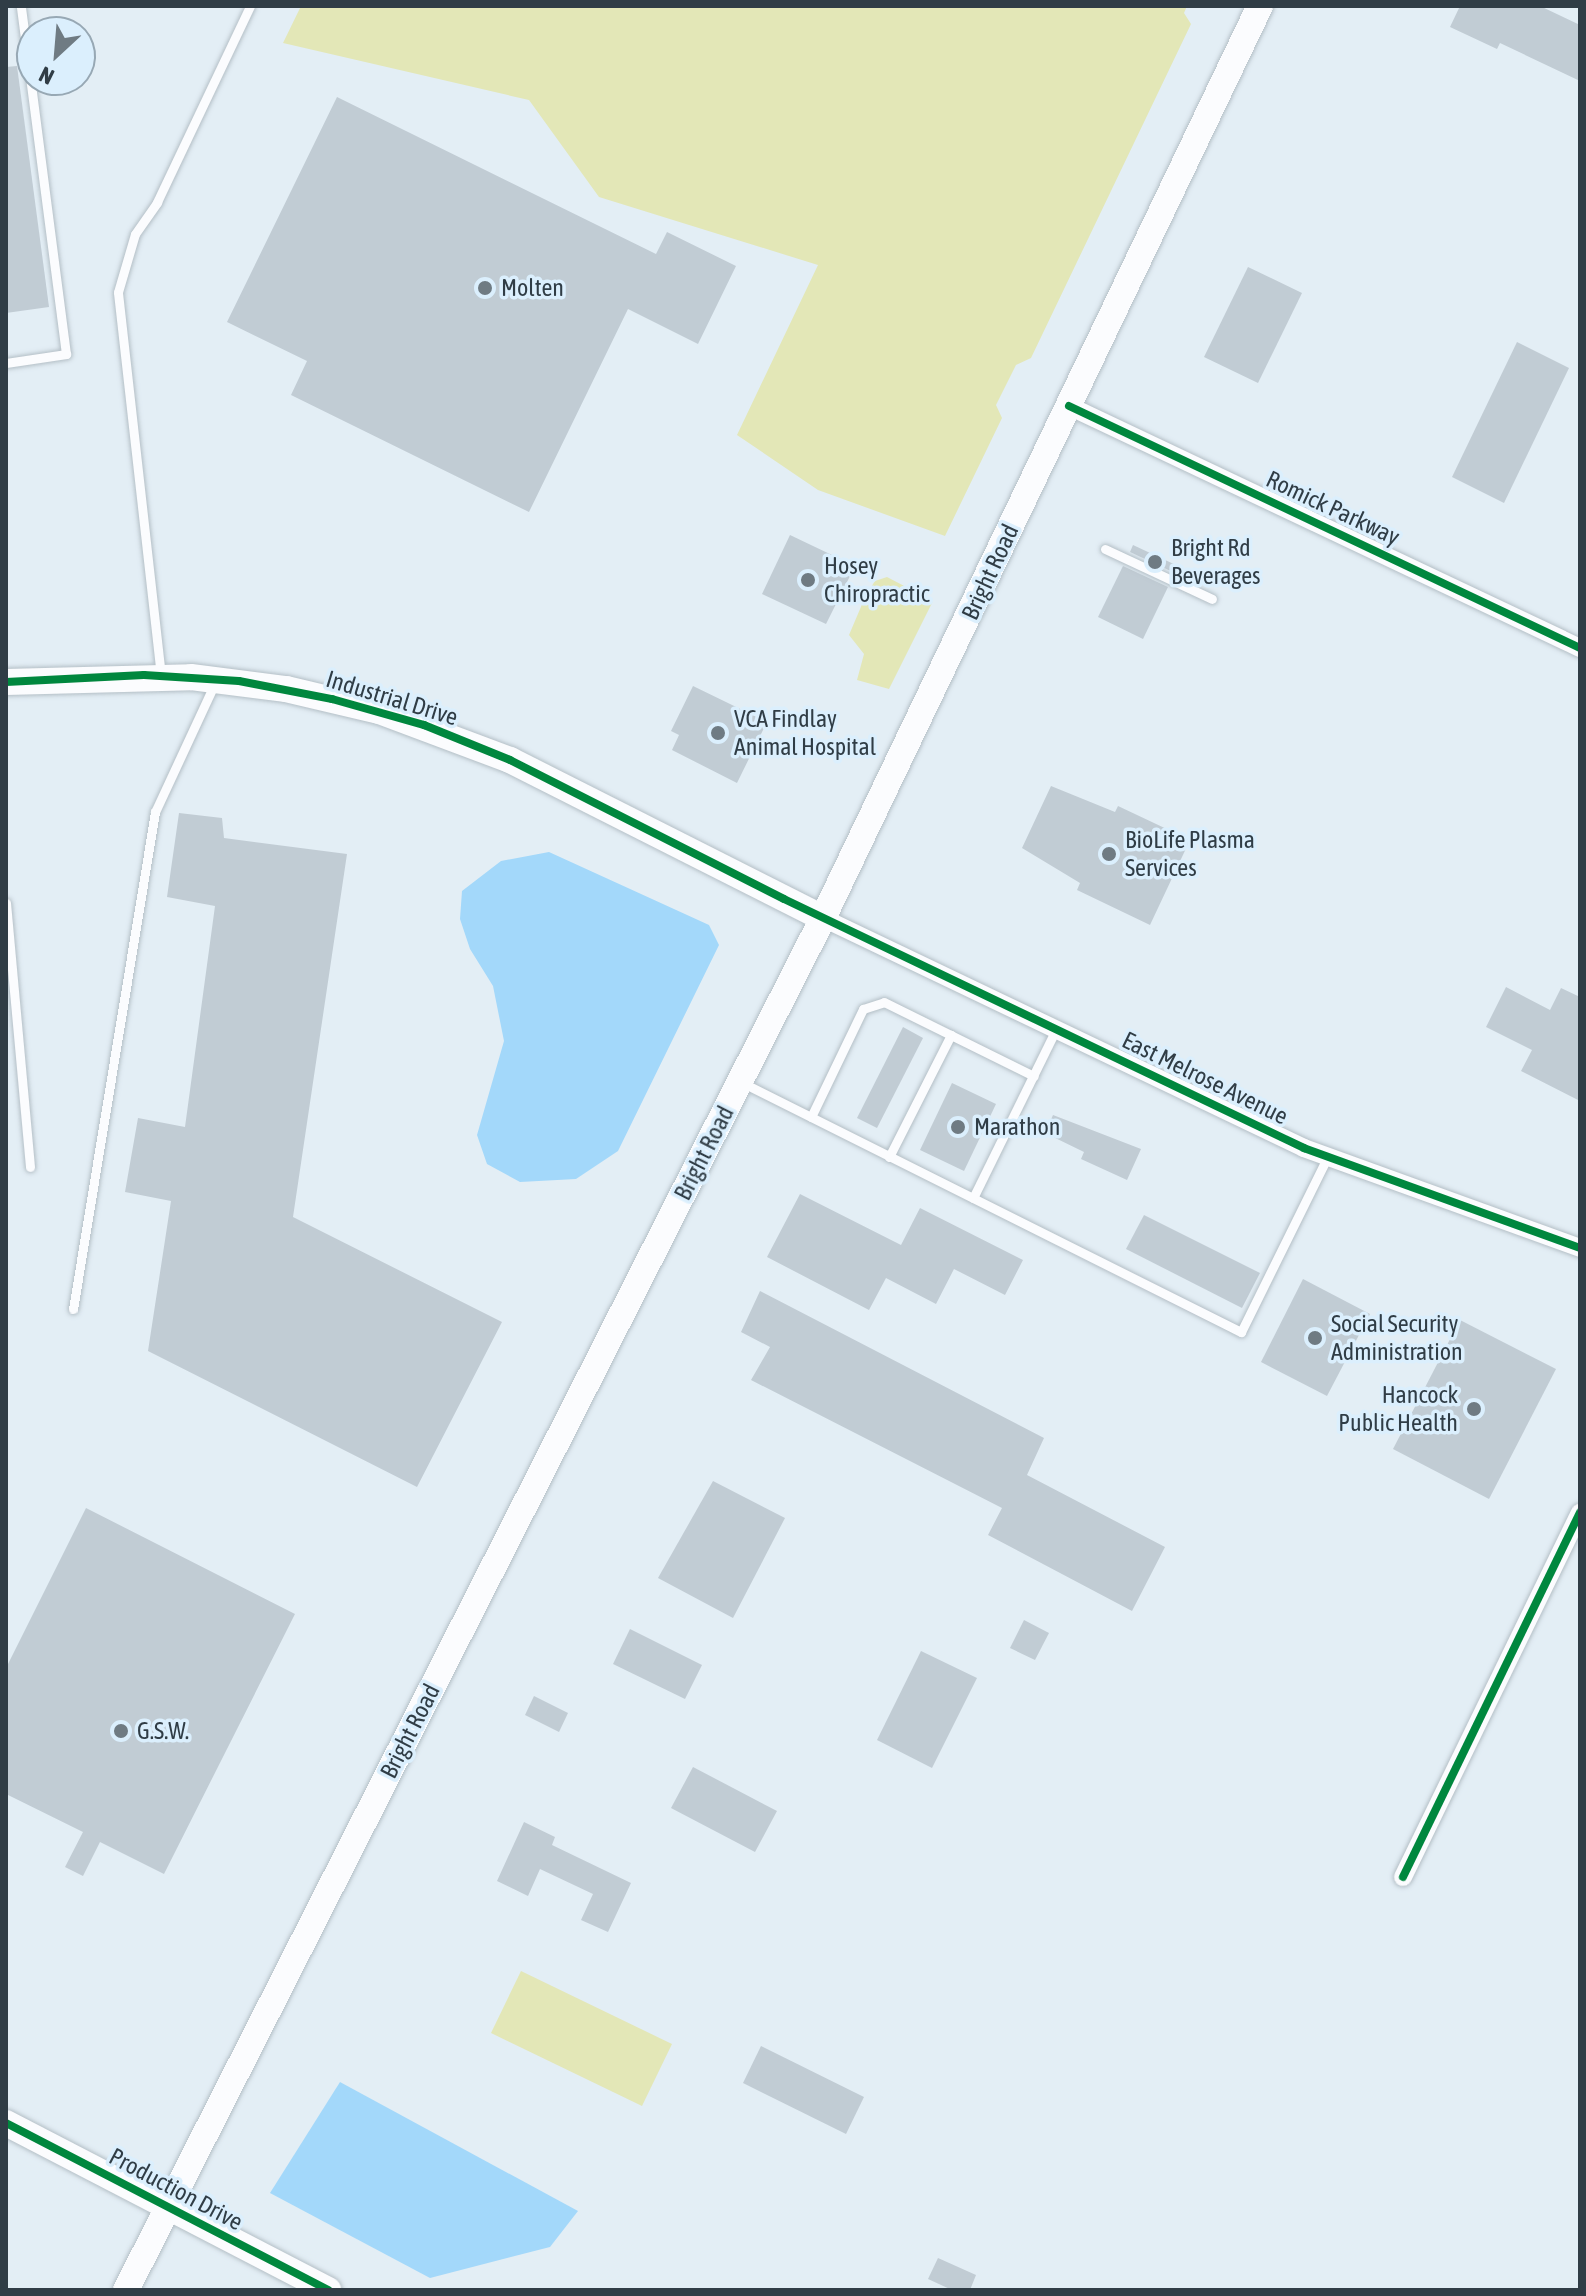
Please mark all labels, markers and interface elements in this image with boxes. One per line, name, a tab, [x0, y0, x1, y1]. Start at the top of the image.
north arrow	[16, 16, 96, 96]
text: N	[35, 61, 58, 90]
place label: Molten	[501, 274, 564, 302]
marker: Molten	[476, 279, 494, 297]
street label: Romick Parkway	[1262, 465, 1404, 551]
street label: Bright Road	[955, 520, 1025, 624]
place label: Bright Rd Beverages	[1171, 534, 1261, 590]
place label: Hosey Chiropractic	[824, 552, 930, 608]
marker: Bright Rd Beverages	[1146, 553, 1164, 571]
marker: Hosey Chiropractic	[799, 571, 817, 589]
street label: Industrial Drive	[323, 664, 461, 732]
place label: VCA Findlay Animal Hospital	[734, 705, 876, 761]
marker: VCA Findlay Animal Hospital	[709, 724, 727, 742]
place label: BioLife Plasma Services	[1125, 826, 1255, 882]
marker: BioLife Plasma Services	[1100, 845, 1118, 863]
street label: East Melrose Avenue	[1117, 1025, 1293, 1131]
street label: Bright Road	[668, 1101, 740, 1205]
place label: Marathon	[974, 1113, 1060, 1141]
marker: Marathon	[949, 1118, 967, 1136]
place label: Social Security Administration	[1331, 1310, 1463, 1366]
marker: Social Security Administration	[1306, 1329, 1324, 1347]
place label: Hancock Public Health	[1338, 1381, 1458, 1437]
marker: Hancock Public Health	[1465, 1400, 1483, 1418]
street label: Bright Road	[374, 1679, 446, 1783]
place label: G.S.W.	[137, 1717, 189, 1745]
marker: G.S.W.	[112, 1722, 130, 1740]
street label: Production Drive	[104, 2142, 248, 2236]

